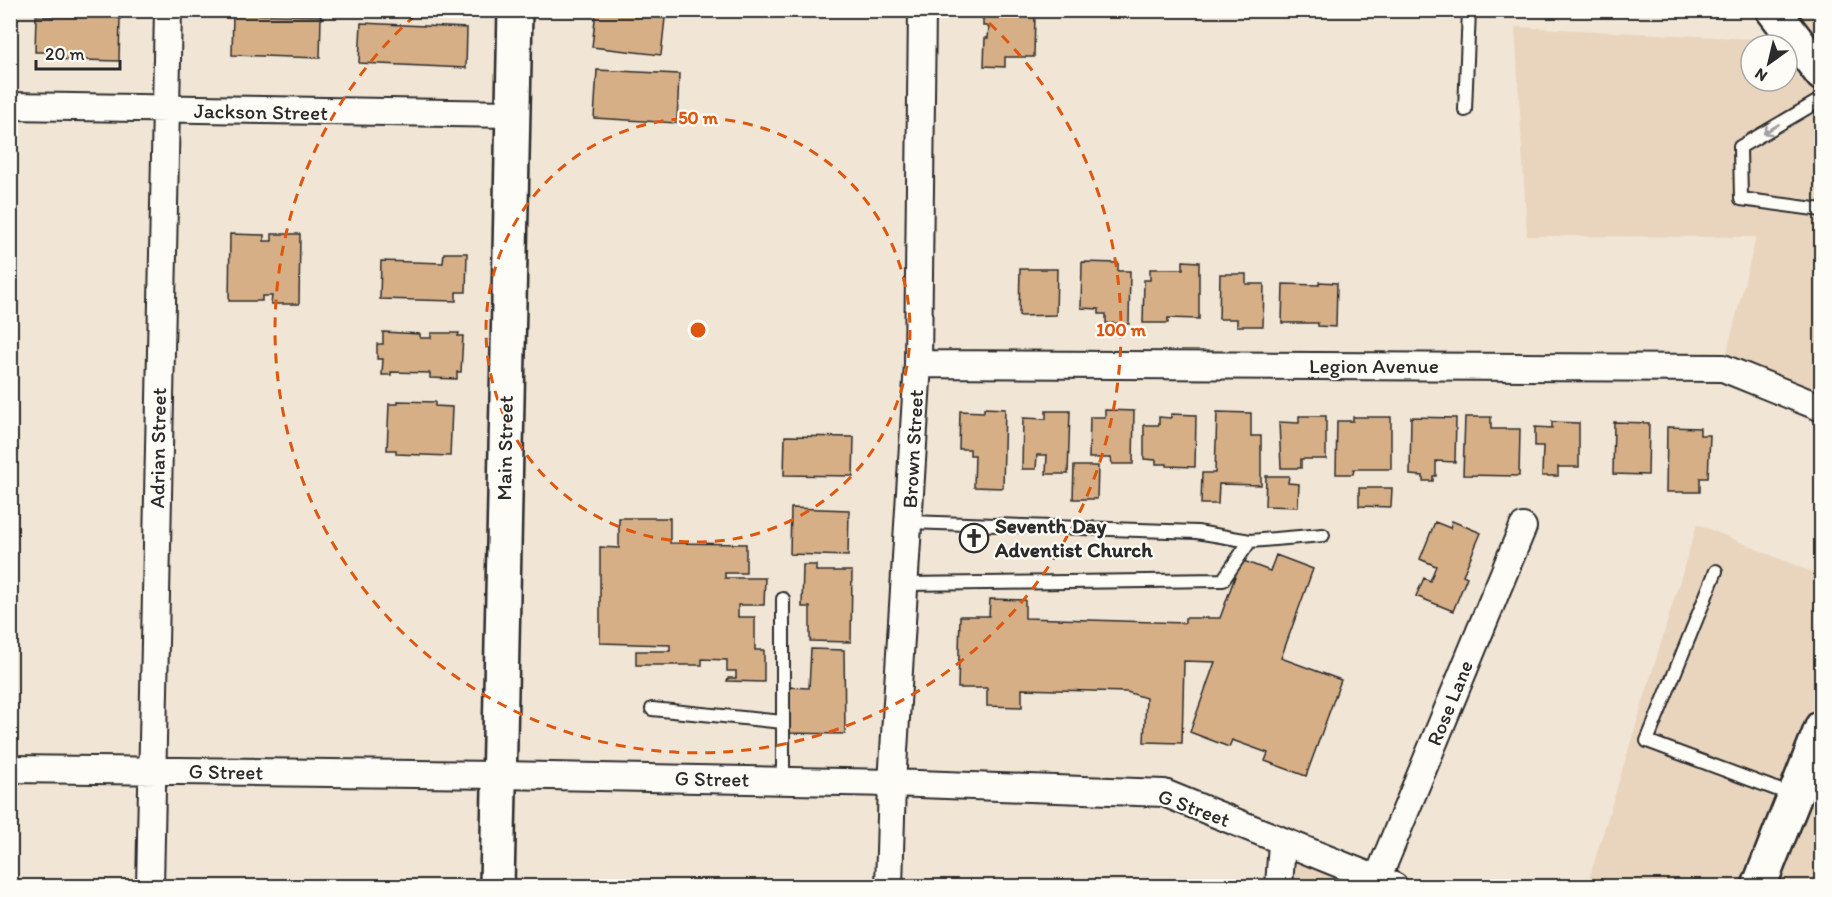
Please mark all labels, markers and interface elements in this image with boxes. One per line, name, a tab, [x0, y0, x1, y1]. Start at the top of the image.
scale bar	[36, 33, 120, 71]
north arrow	[1739, 33, 1799, 93]
text: 20 m	[45, 43, 85, 65]
text: N	[1751, 64, 1771, 86]
street label: Jackson Street	[194, 98, 328, 125]
text: 50 m	[678, 107, 719, 129]
one-way arrow	[1763, 123, 1780, 135]
text: 100 m	[1096, 319, 1147, 341]
centre of rings	[688, 320, 708, 340]
street label: Legion Avenue	[1309, 353, 1439, 378]
street label: Adrian Street	[144, 387, 171, 509]
street label: Brown Street	[897, 389, 928, 509]
street label: Main Street	[491, 395, 518, 501]
place label: Seventh Day Adventist Church	[994, 513, 1153, 562]
church icon: Seventh Day Adventist Church	[958, 522, 990, 554]
street label: Rose Lane	[1421, 656, 1478, 749]
street label: G Street	[188, 758, 264, 785]
street label: G Street	[674, 765, 750, 792]
street label: G Street	[1155, 783, 1234, 832]

